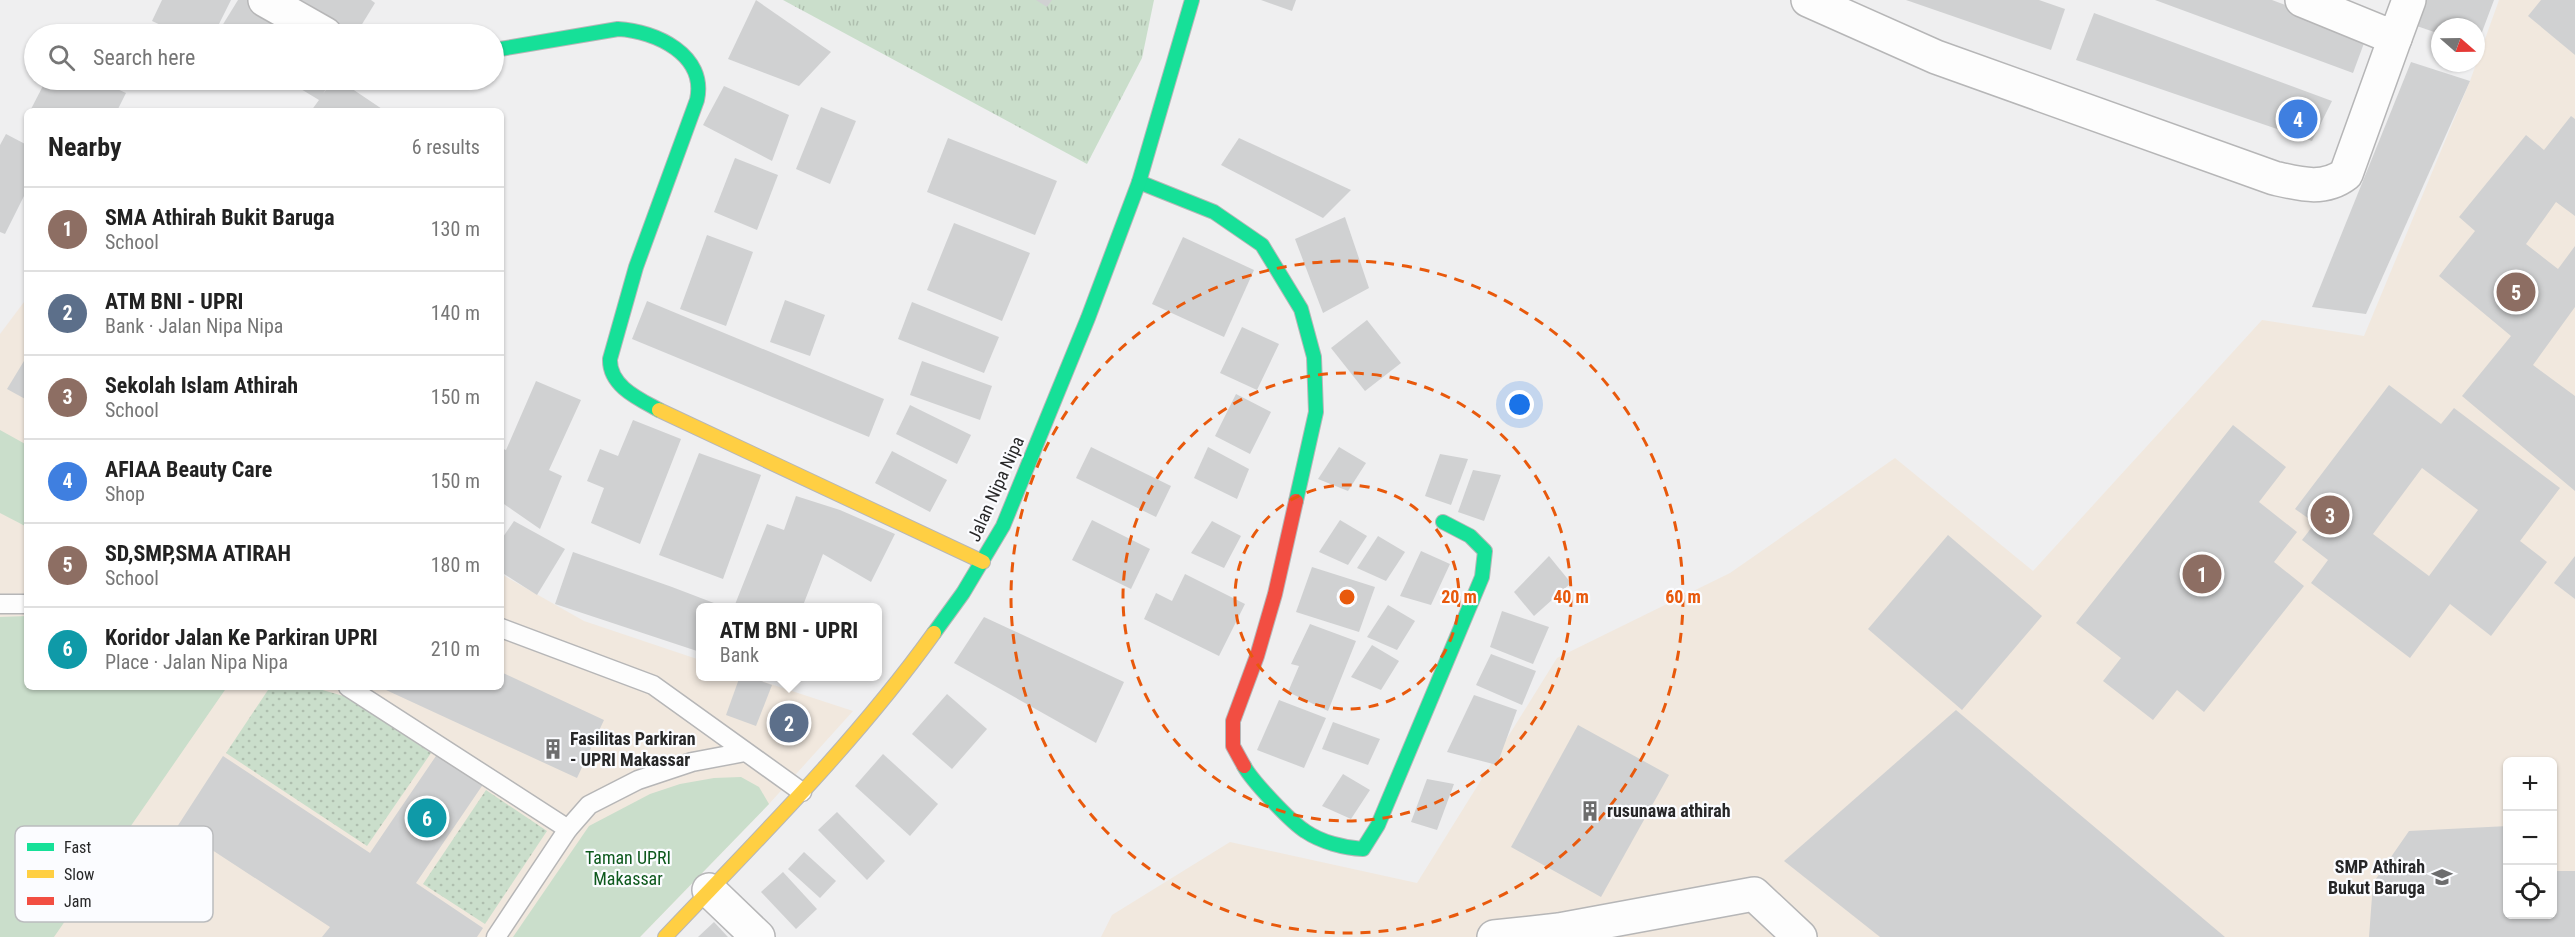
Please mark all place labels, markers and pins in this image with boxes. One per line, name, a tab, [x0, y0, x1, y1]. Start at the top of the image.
pin: 4	[2278, 96, 2318, 142]
pin: 5	[2496, 270, 2536, 314]
pin: 3	[2310, 492, 2350, 538]
pin: 1	[2182, 552, 2222, 596]
centre of rings	[1337, 587, 1357, 607]
pin: 2	[770, 700, 808, 746]
place label: Fasilitas Parkiran - UPRI Makassar	[570, 728, 696, 770]
building icon: Fasilitas Parkiran - UPRI Makassar	[541, 737, 565, 761]
pin: 6	[408, 796, 446, 840]
building icon: rusunawa athirah	[1578, 799, 1602, 823]
place label: rusunawa athirah	[1607, 800, 1731, 821]
place label: SMP Athirah Bukut Baruga	[2328, 856, 2425, 898]
school or university icon: SMP Athirah Bukut Baruga	[2430, 865, 2454, 889]

